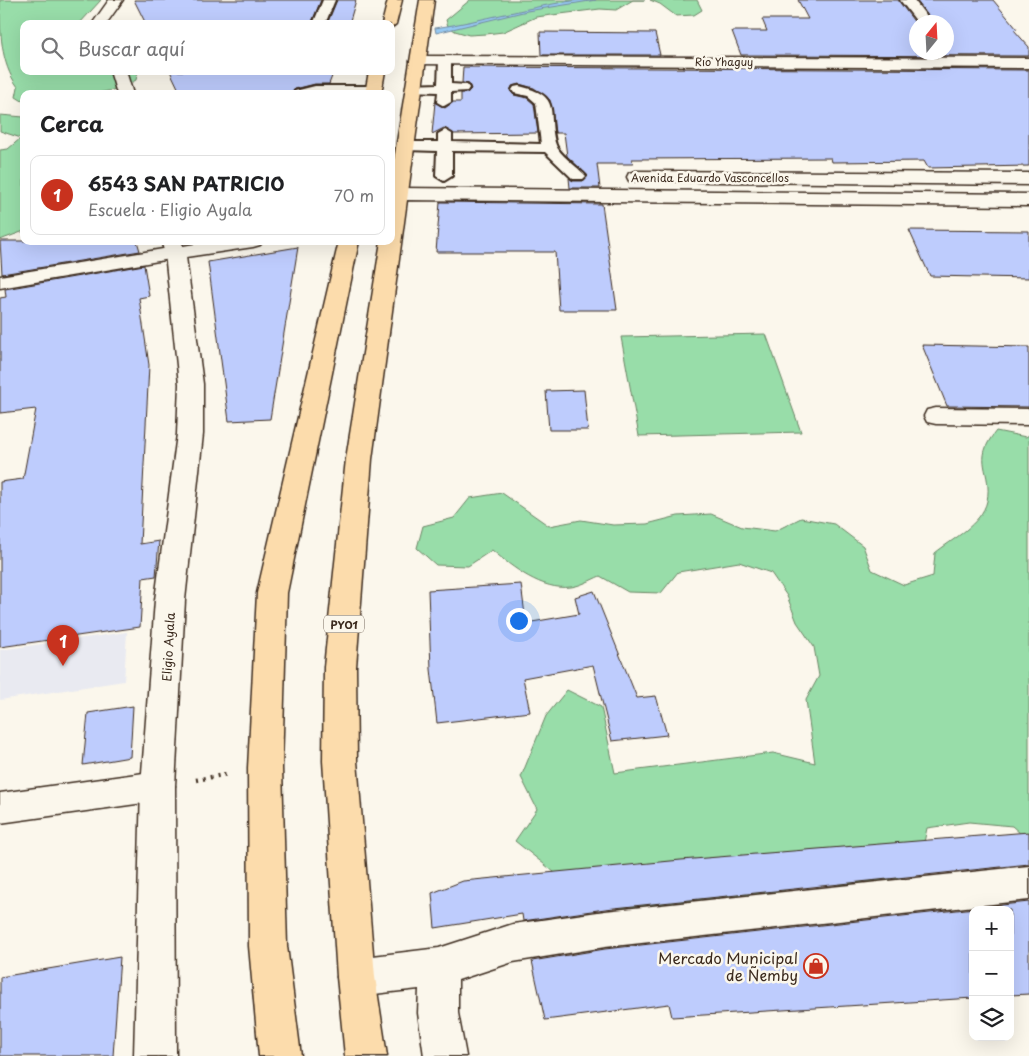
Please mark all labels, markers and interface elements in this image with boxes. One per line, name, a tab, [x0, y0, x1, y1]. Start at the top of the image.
north arrow	[909, 15, 954, 60]
search box	[20, 20, 395, 75]
icon: search	[38, 34, 66, 62]
text: Buscar aquí	[78, 34, 185, 62]
street label: Río Yhaguy	[695, 53, 753, 70]
text: Cerca	[40, 107, 104, 139]
text: 6543 SAN PATRICIO	[88, 169, 285, 197]
street label: Avenida Eduardo Vasconcellos	[631, 169, 789, 186]
text: 1	[53, 183, 61, 207]
text: 70 m	[334, 183, 374, 207]
text: Escuela · Eligio Ayala	[88, 197, 252, 221]
your location	[506, 608, 532, 634]
street label: Eligio Ayala	[157, 611, 179, 682]
road number: PY01	[324, 616, 364, 632]
pin: 1	[47, 625, 79, 666]
map controls	[969, 906, 1014, 1041]
button: +	[969, 906, 1014, 951]
place label: Mercado Municipal de Ñemby	[658, 946, 798, 986]
button: −	[969, 951, 1014, 996]
shop icon: Mercado Municipal de Ñemby	[803, 953, 829, 979]
button: layers	[969, 996, 1014, 1041]

